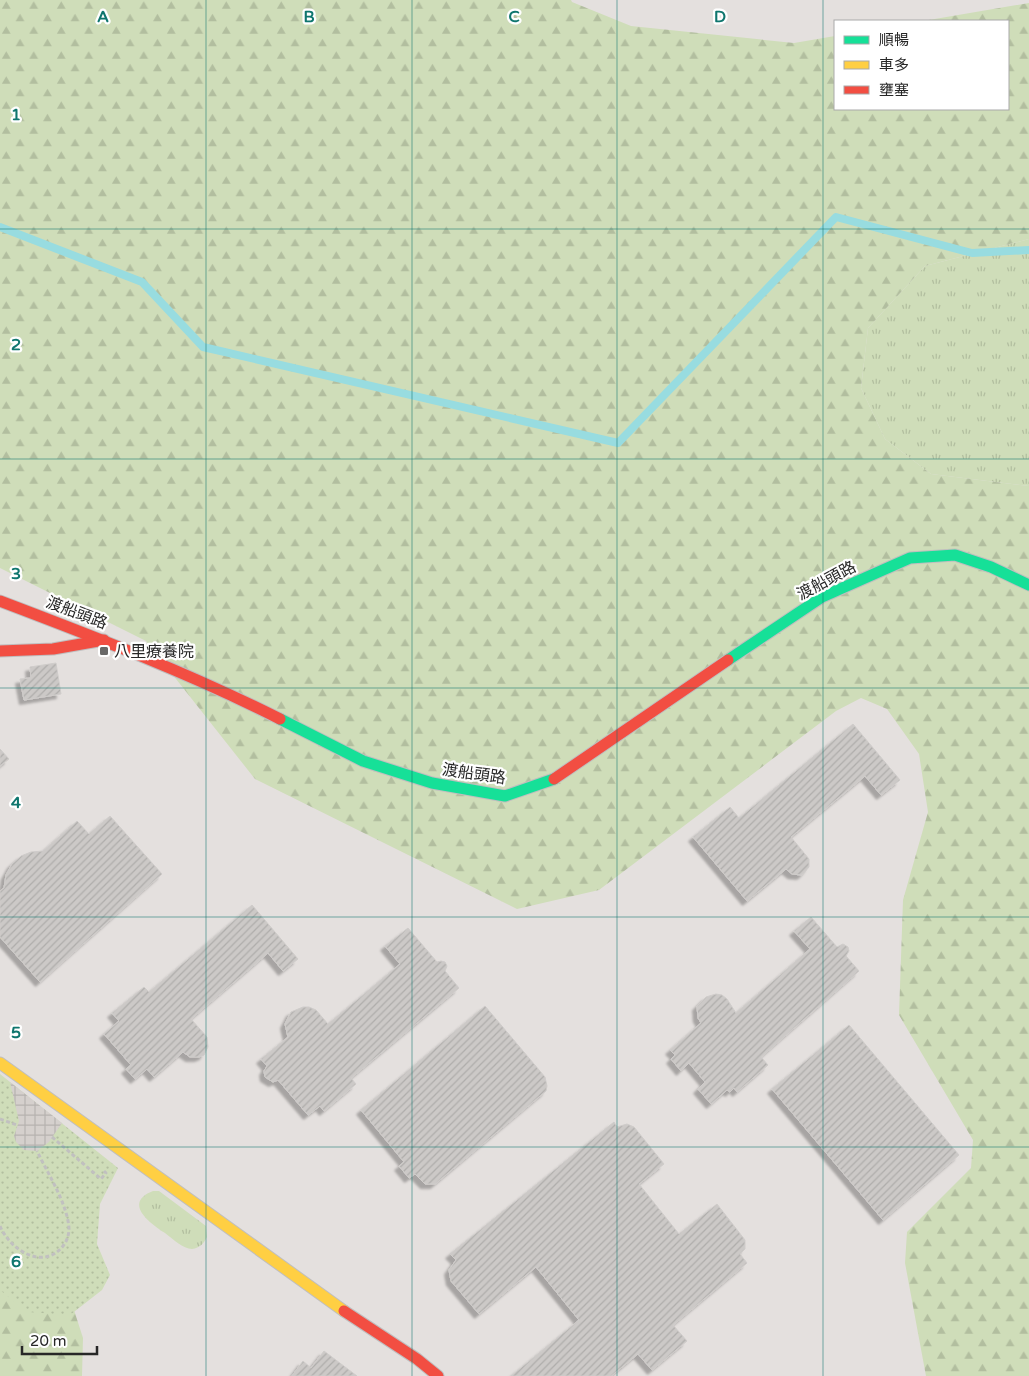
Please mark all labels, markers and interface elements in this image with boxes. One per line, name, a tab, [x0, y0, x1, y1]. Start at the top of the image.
text: A	[97, 7, 109, 27]
text: B	[303, 7, 315, 27]
text: C	[508, 7, 520, 27]
text: D	[714, 7, 726, 27]
legend	[834, 20, 1009, 110]
text: 順暢	[879, 31, 909, 49]
text: 車多	[879, 56, 909, 74]
text: 壅塞	[879, 81, 909, 99]
text: 1	[11, 105, 21, 125]
text: 2	[11, 335, 21, 355]
street label: 渡船頭路	[794, 557, 859, 605]
text: 3	[11, 564, 21, 584]
street label: 渡船頭路	[43, 592, 110, 634]
place label: 八里療養院	[114, 642, 194, 662]
marker: 八里療養院	[98, 645, 110, 657]
street label: 渡船頭路	[441, 760, 507, 788]
text: 4	[11, 793, 21, 813]
text: 5	[11, 1023, 21, 1043]
text: 6	[11, 1252, 21, 1272]
scale bar	[22, 1324, 98, 1356]
text: 20 m	[30, 1332, 67, 1350]

